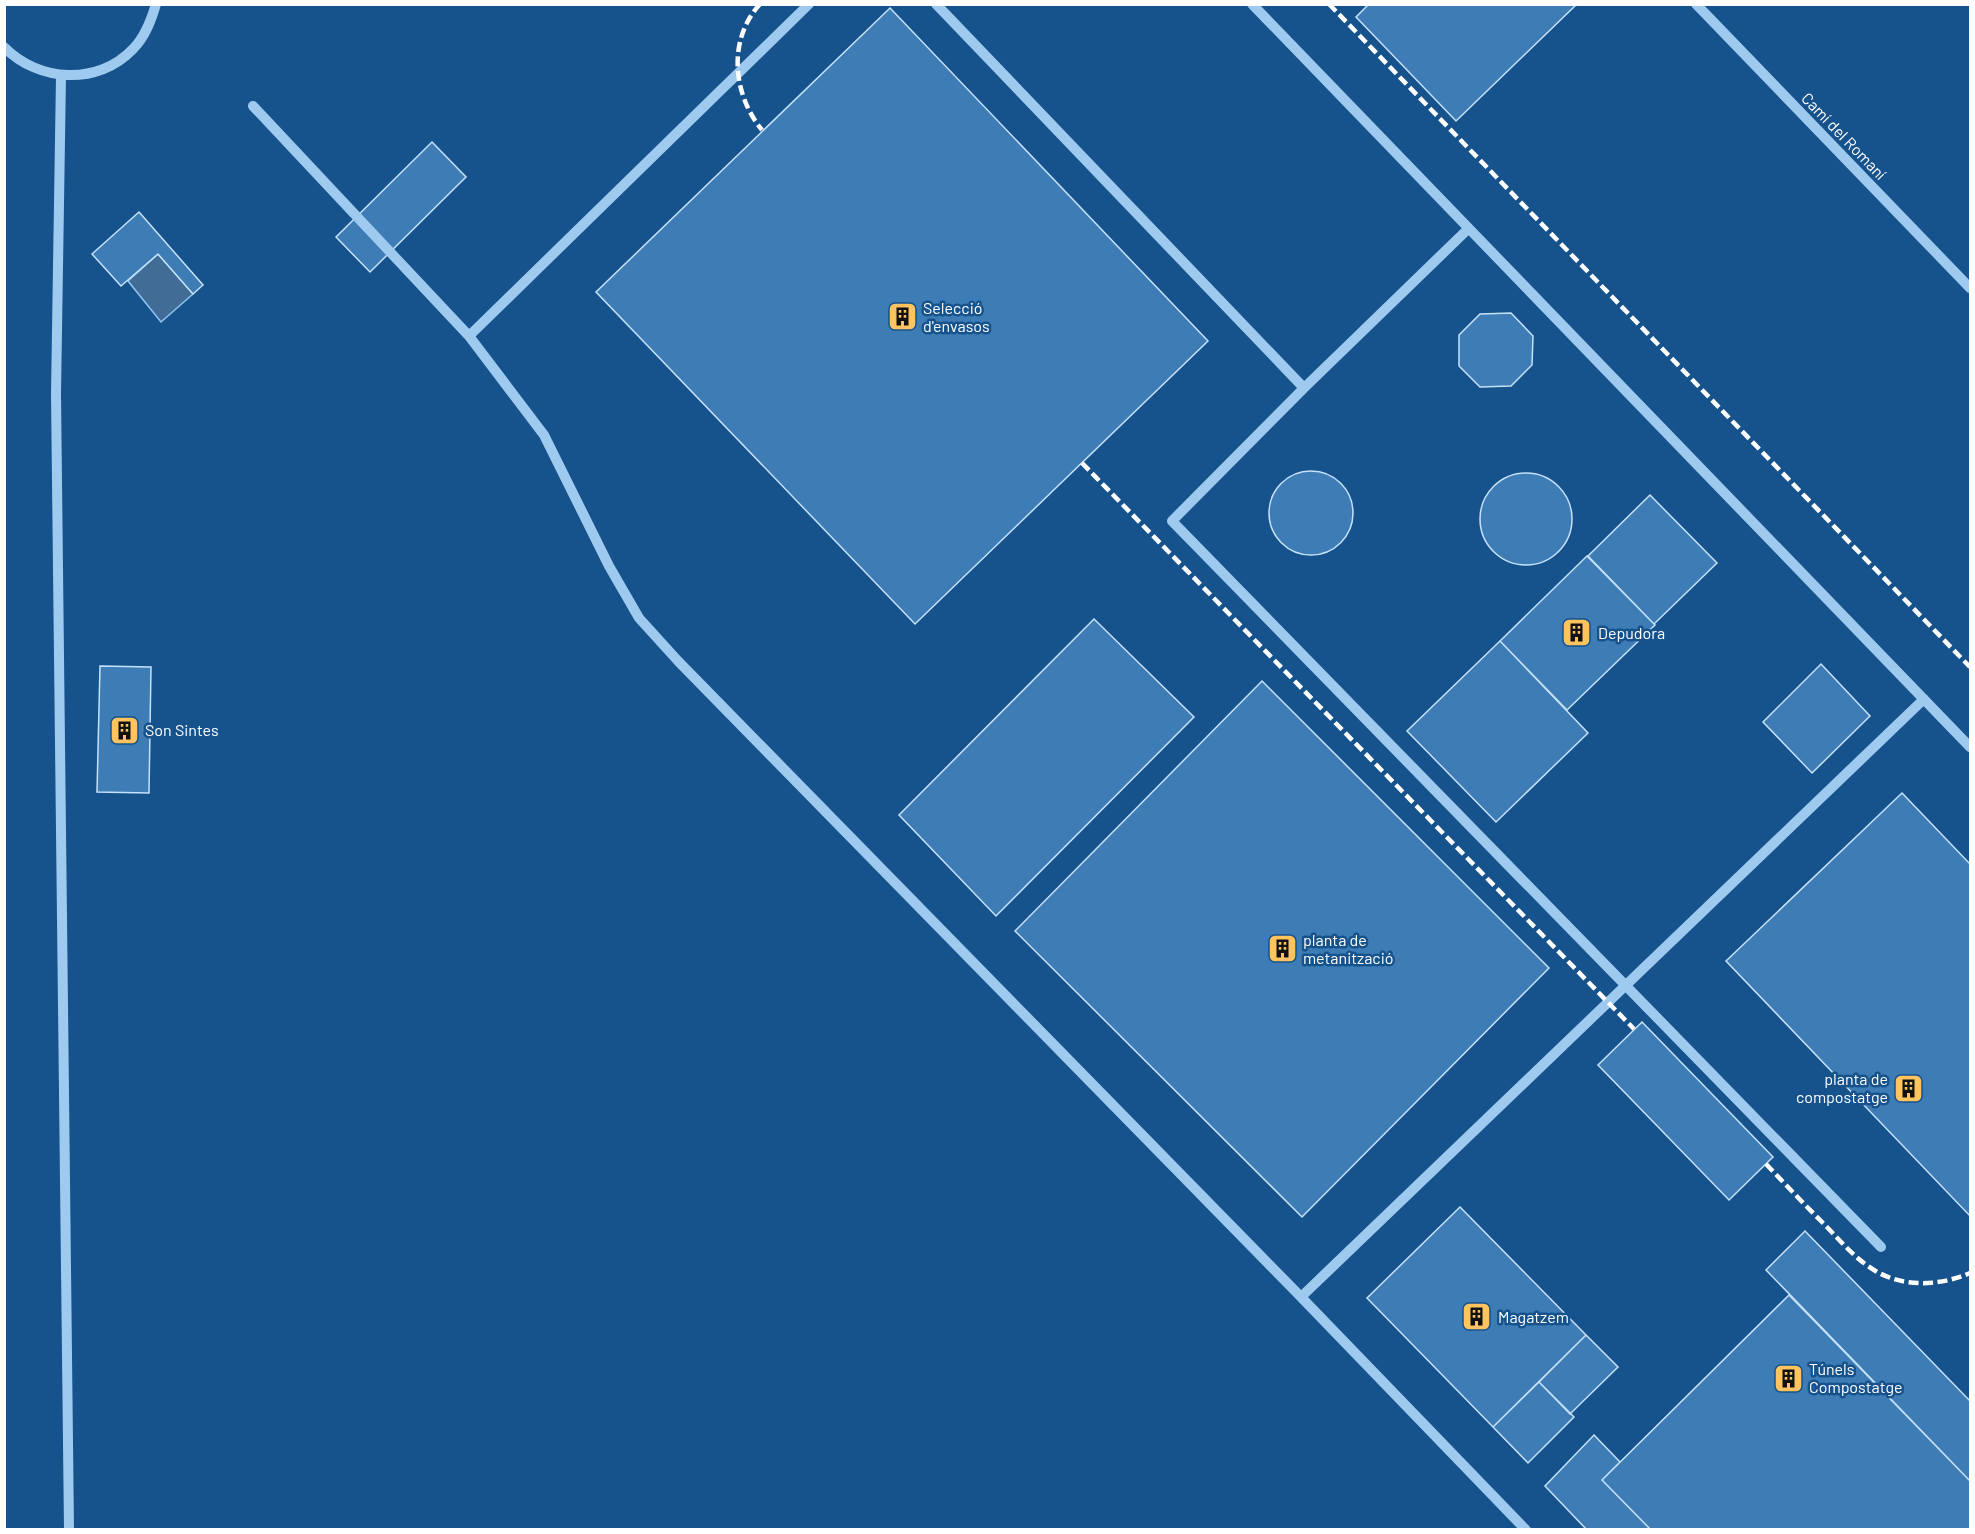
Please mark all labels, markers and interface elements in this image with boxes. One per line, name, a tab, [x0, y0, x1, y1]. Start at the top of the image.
street label: Camí del Romaní	[1798, 88, 1891, 184]
place label: Selecció d'envasos	[923, 298, 990, 335]
building icon: Selecció d'envasos	[886, 301, 918, 333]
building icon: Depudora	[1561, 617, 1593, 649]
place label: Depudora	[1598, 623, 1665, 642]
building icon: Son Sintes	[108, 714, 140, 746]
place label: Son Sintes	[145, 720, 219, 739]
place label: planta de metanització	[1303, 930, 1393, 967]
building icon: planta de metanització	[1266, 933, 1298, 965]
place label: planta de compostatge	[1796, 1069, 1888, 1106]
building icon: planta de compostatge	[1893, 1072, 1925, 1104]
building icon: Magatzem	[1461, 1301, 1493, 1333]
place label: Magatzem	[1498, 1307, 1569, 1326]
place label: Túnels Compostatge	[1809, 1359, 1903, 1396]
building icon: Túnels Compostatge	[1772, 1362, 1804, 1394]

